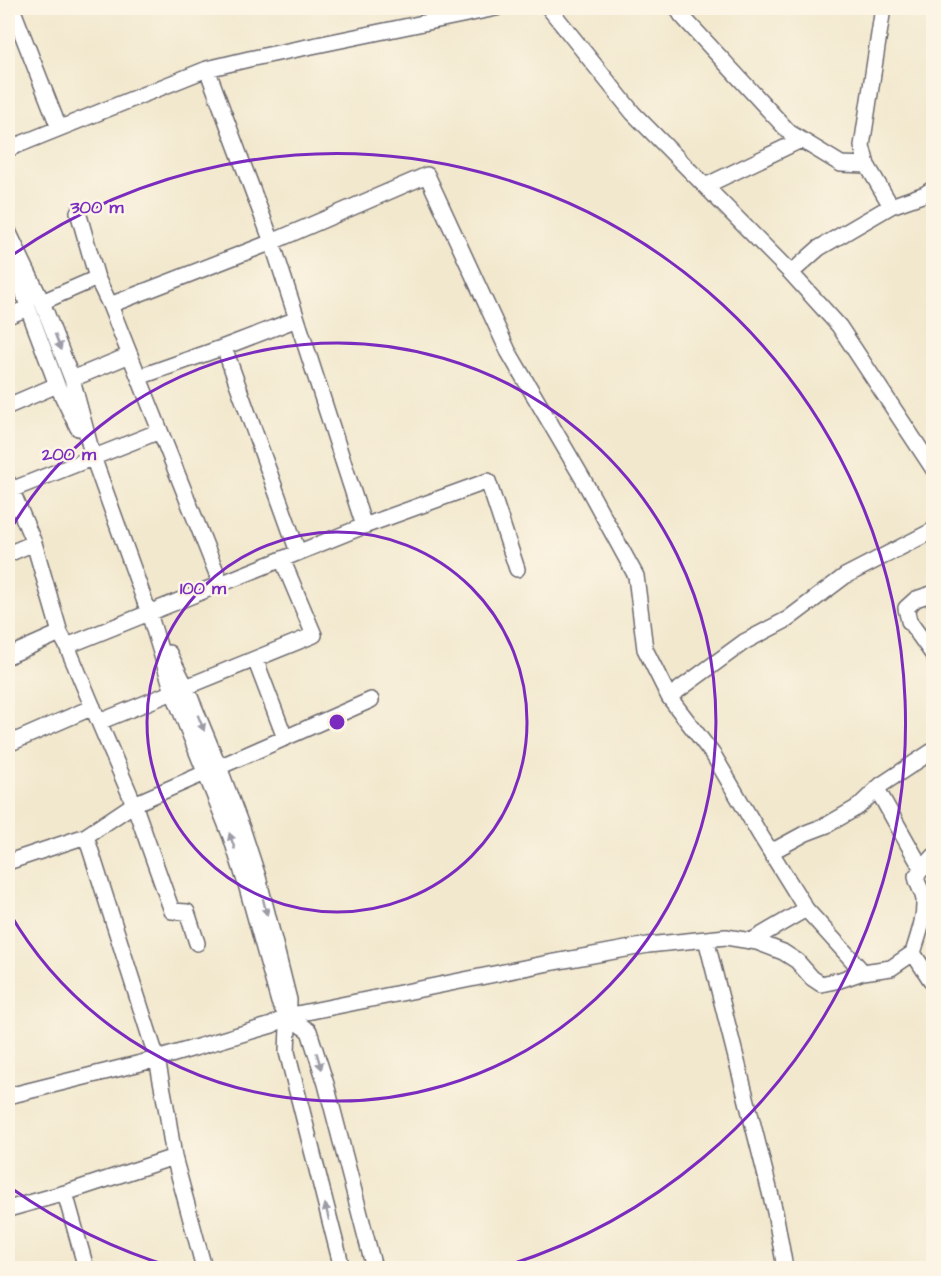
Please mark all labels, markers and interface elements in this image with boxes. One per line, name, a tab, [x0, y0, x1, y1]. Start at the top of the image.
text: 300 m	[69, 195, 125, 220]
one-way arrow	[53, 333, 63, 351]
text: 200 m	[41, 442, 97, 467]
text: 100 m	[180, 576, 227, 601]
centre of rings	[327, 712, 347, 732]
one-way arrow	[197, 714, 206, 732]
one-way arrow	[226, 832, 236, 850]
one-way arrow	[261, 897, 271, 916]
one-way arrow	[315, 1052, 324, 1070]
one-way arrow	[322, 1203, 332, 1221]

